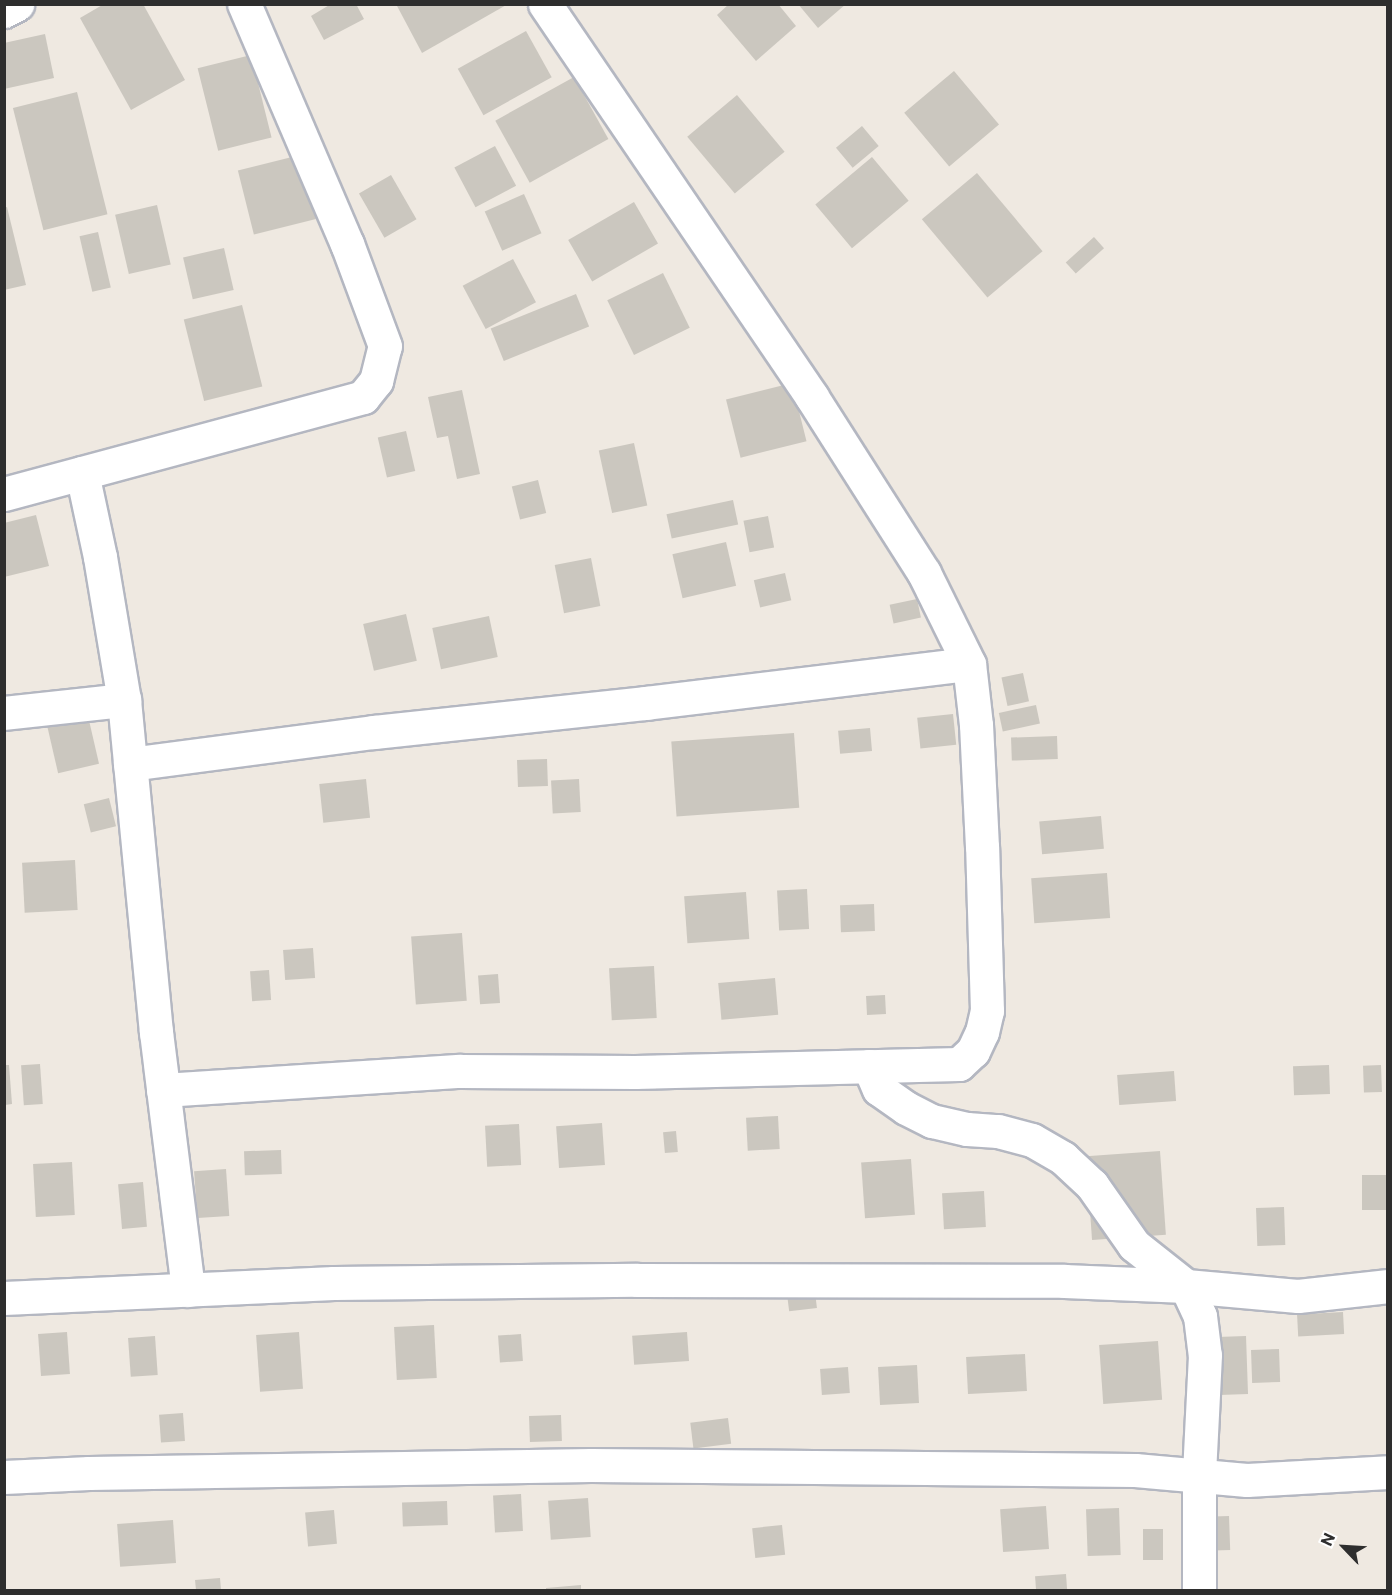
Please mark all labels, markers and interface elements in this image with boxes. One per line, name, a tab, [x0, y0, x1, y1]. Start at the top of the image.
north arrow	[1314, 1517, 1374, 1577]
text: N	[1316, 1530, 1338, 1549]

